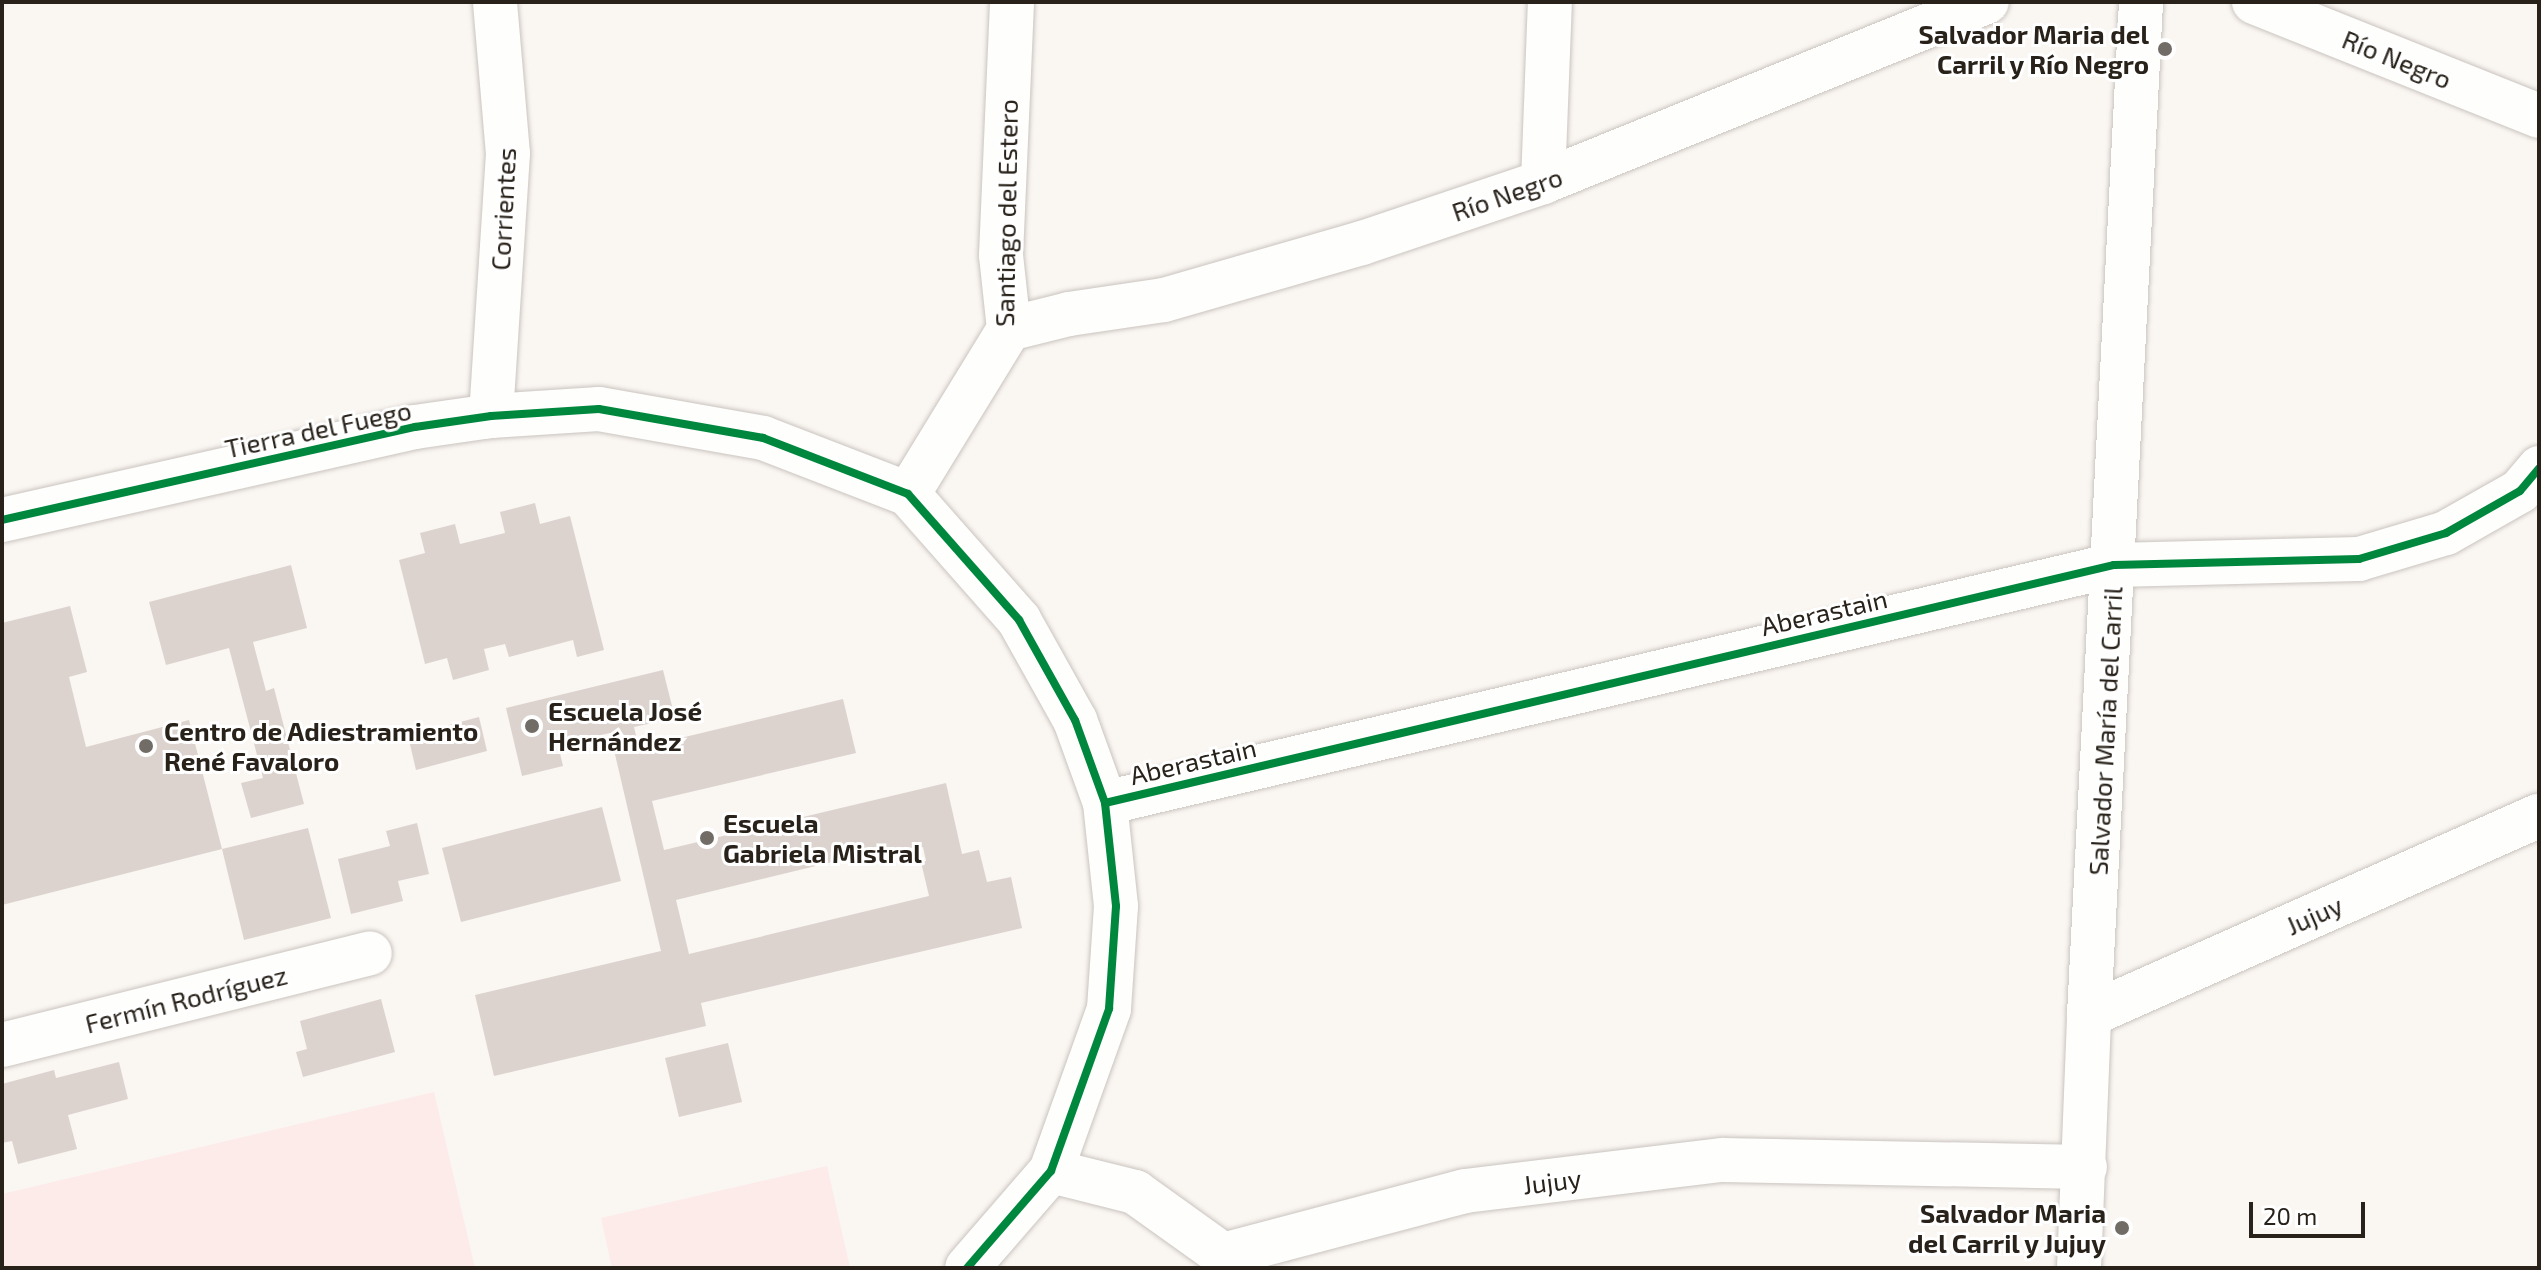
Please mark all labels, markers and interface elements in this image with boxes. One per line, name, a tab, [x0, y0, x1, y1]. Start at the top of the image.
place label: Salvador Maria del Carril y Río Negro	[1918, 18, 2149, 80]
street label: Río Negro	[2338, 23, 2456, 95]
marker: Salvador Maria del Carril y Río Negro	[2156, 40, 2174, 58]
street label: Santiago del Estero	[988, 99, 1024, 327]
street label: Corrientes	[484, 147, 522, 271]
street label: Río Negro	[1448, 161, 1566, 227]
street label: Tierra del Fuego	[222, 394, 414, 464]
street label: Aberastain	[1758, 582, 1890, 642]
street label: Salvador María del Carril	[2082, 585, 2128, 877]
place label: Escuela José Hernández	[548, 695, 703, 756]
place label: Centro de Adiestramiento René Favaloro	[164, 715, 479, 776]
marker: Escuela José Hernández	[523, 717, 541, 735]
street label: Aberastain	[1127, 731, 1259, 791]
marker: Centro de Adiestramiento René Favaloro	[135, 735, 157, 757]
place label: Escuela Gabriela Mistral	[723, 807, 922, 868]
marker: Escuela Gabriela Mistral	[698, 829, 716, 847]
street label: Jujuy	[2281, 889, 2347, 941]
street label: Fermín Rodríguez	[82, 959, 290, 1039]
street label: Jujuy	[1521, 1162, 1583, 1200]
scale bar	[2253, 1186, 2369, 1236]
place label: Salvador Maria del Carril y Jujuy	[1905, 1197, 2106, 1258]
text: 20 m	[2263, 1201, 2317, 1230]
marker: Salvador Maria del Carril y Jujuy	[2113, 1219, 2131, 1237]

